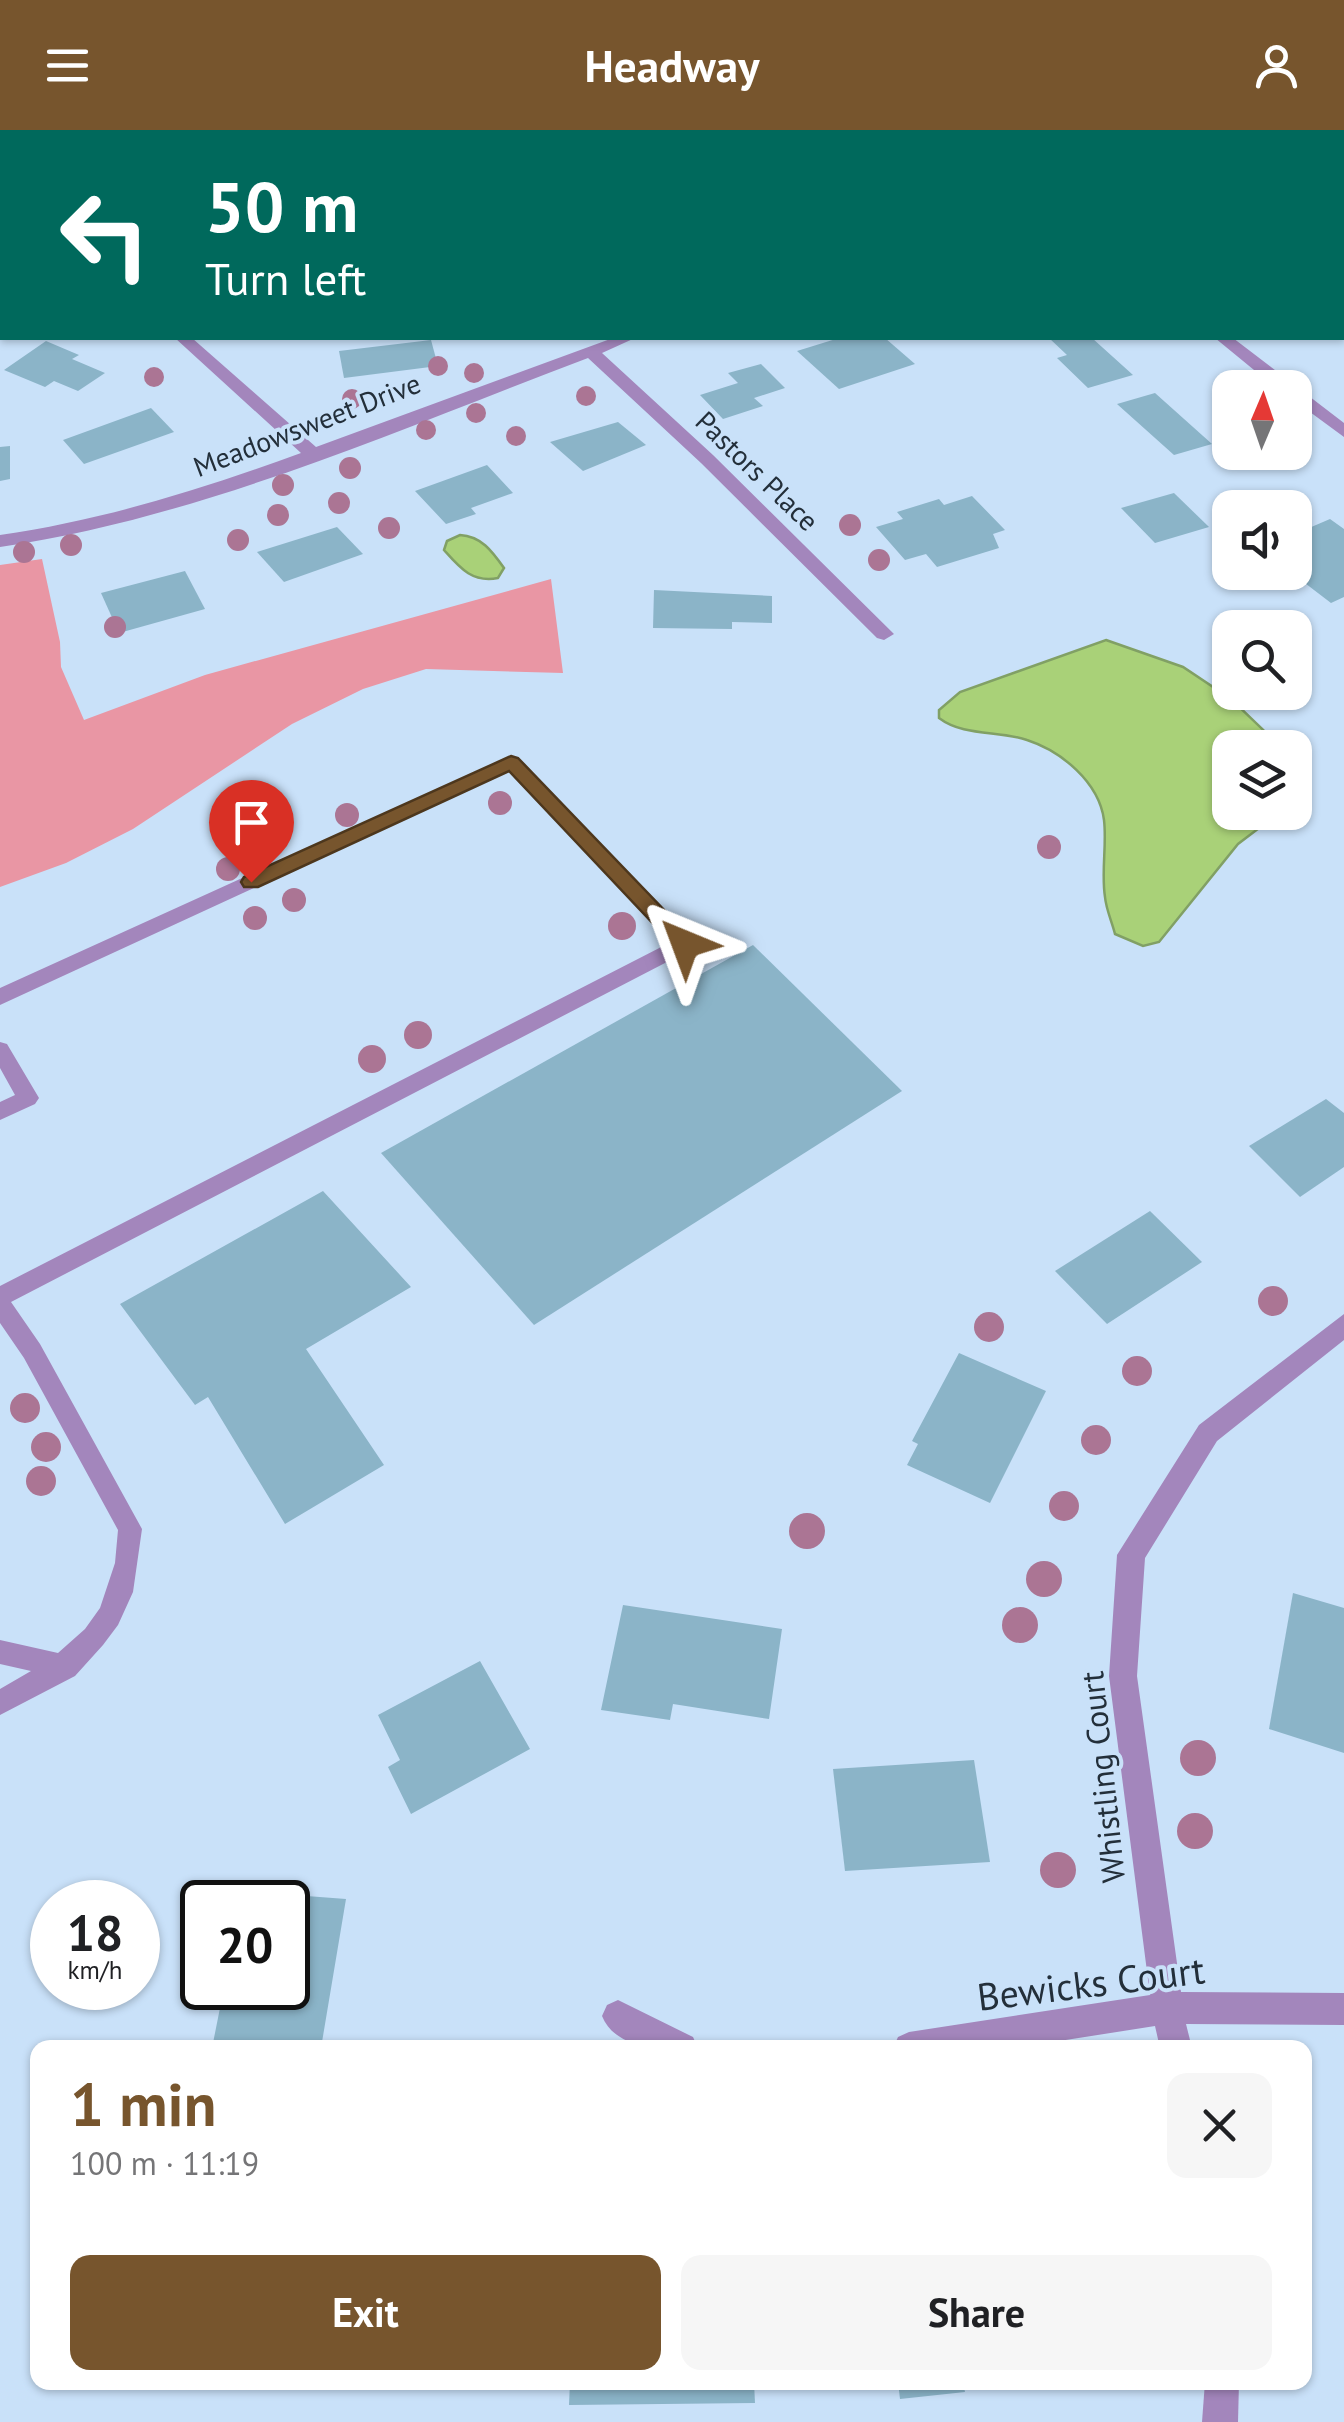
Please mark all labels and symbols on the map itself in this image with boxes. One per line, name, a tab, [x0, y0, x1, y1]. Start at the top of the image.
street label: Meadowsweet Drive	[188, 364, 426, 485]
north arrow	[1212, 370, 1312, 470]
street label: Pastors Place	[688, 403, 827, 539]
pin	[209, 780, 294, 883]
position arrow	[633, 892, 737, 996]
street label: Whistling Court	[1070, 1669, 1134, 1885]
speed limit sign: 20	[180, 1880, 310, 2010]
street label: Bewicks Court	[974, 1944, 1207, 2021]

